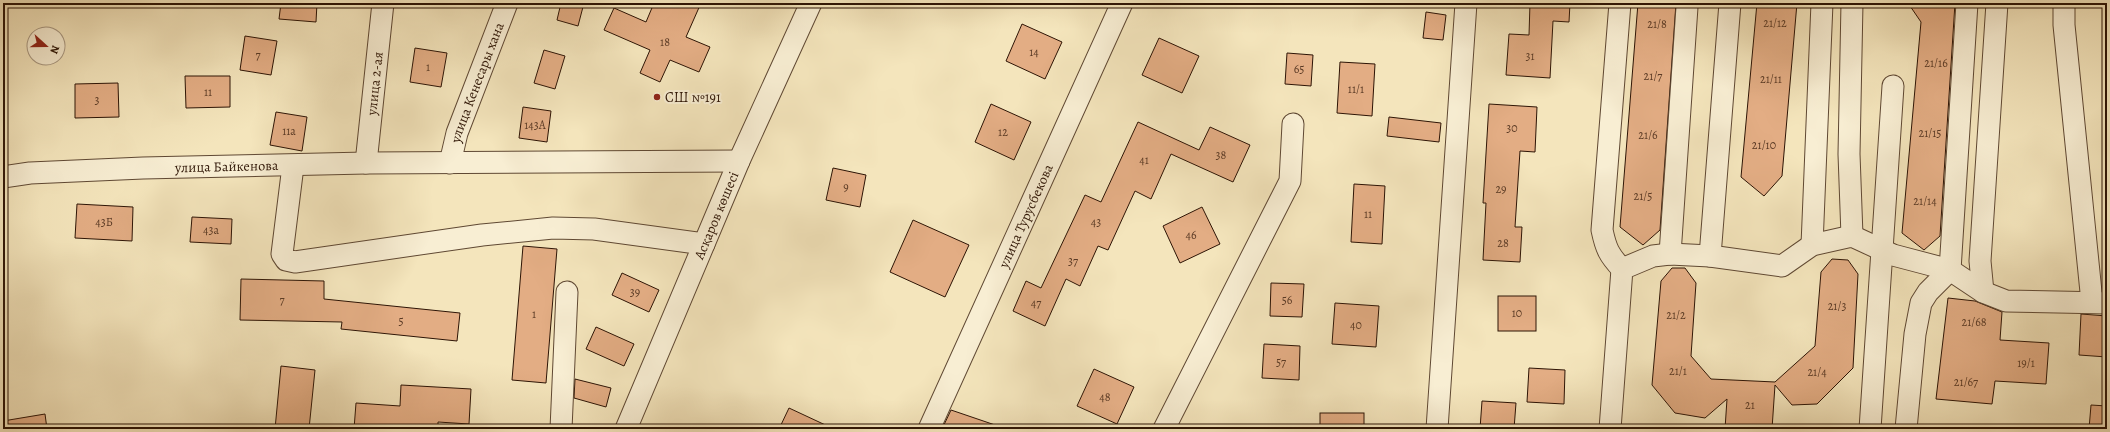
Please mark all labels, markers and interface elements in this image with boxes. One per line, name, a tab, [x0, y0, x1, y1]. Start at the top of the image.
house number: 21/12	[1763, 15, 1787, 31]
house number: 21/8	[1647, 16, 1667, 32]
street label: улица Кенесары хана	[445, 19, 508, 146]
north arrow	[26, 26, 66, 66]
house number: 18	[660, 34, 670, 50]
text: N	[46, 43, 63, 56]
house number: 14	[1029, 44, 1039, 60]
house number: 7	[255, 47, 261, 63]
house number: 31	[1525, 48, 1535, 64]
street label: улица 2-ая	[362, 50, 387, 117]
house number: 21/16	[1924, 55, 1948, 71]
house number: 1	[426, 59, 430, 75]
house number: 65	[1294, 61, 1304, 77]
house number: 21/7	[1644, 68, 1663, 84]
house number: 21/11	[1760, 71, 1782, 87]
house number: 11/1	[1348, 81, 1364, 97]
house number: 11	[204, 84, 212, 100]
place label: СШ №191	[665, 88, 721, 107]
house number: 3	[95, 92, 100, 108]
marker: СШ №191	[652, 92, 662, 102]
house number: 143А	[524, 117, 547, 133]
house number: 30	[1506, 120, 1518, 136]
house number: 11а	[282, 123, 296, 139]
house number: 12	[998, 124, 1008, 140]
house number: 21/15	[1918, 125, 1942, 141]
house number: 21/6	[1638, 127, 1658, 143]
house number: 21/10	[1752, 137, 1776, 153]
house number: 38	[1216, 147, 1227, 163]
house number: 41	[1139, 152, 1149, 168]
street label: улица Байкенова	[174, 155, 279, 177]
street label: улица Турусбекова	[993, 160, 1058, 272]
street label: Асқаров көшесі	[689, 168, 743, 263]
house number: 9	[843, 179, 849, 195]
house number: 29	[1495, 181, 1507, 197]
house number: 21/5	[1634, 188, 1652, 204]
house number: 21/14	[1913, 193, 1937, 209]
house number: 11	[1364, 206, 1372, 222]
house number: 43Б	[95, 214, 113, 230]
house number: 43	[1091, 214, 1101, 230]
house number: 43а	[203, 222, 219, 238]
house number: 46	[1186, 227, 1197, 243]
house number: 28	[1497, 235, 1509, 251]
house number: 37	[1068, 253, 1079, 269]
house number: 39	[630, 284, 640, 300]
house number: 7	[279, 292, 285, 308]
house number: 56	[1282, 292, 1293, 308]
house number: 47	[1031, 295, 1042, 311]
house number: 21/3	[1828, 298, 1846, 314]
house number: 10	[1512, 305, 1522, 321]
house number: 1	[532, 306, 536, 322]
house number: 21/2	[1666, 307, 1686, 323]
house number: 5	[398, 313, 404, 329]
house number: 21/68	[1961, 314, 1987, 330]
house number: 40	[1350, 317, 1362, 333]
house number: 57	[1276, 354, 1287, 370]
house number: 19/1	[2017, 355, 2035, 371]
house number: 21/1	[1669, 363, 1687, 379]
house number: 21/4	[1807, 364, 1827, 380]
house number: 21/67	[1954, 374, 1979, 390]
house number: 48	[1099, 389, 1111, 405]
house number: 21	[1745, 397, 1755, 413]

